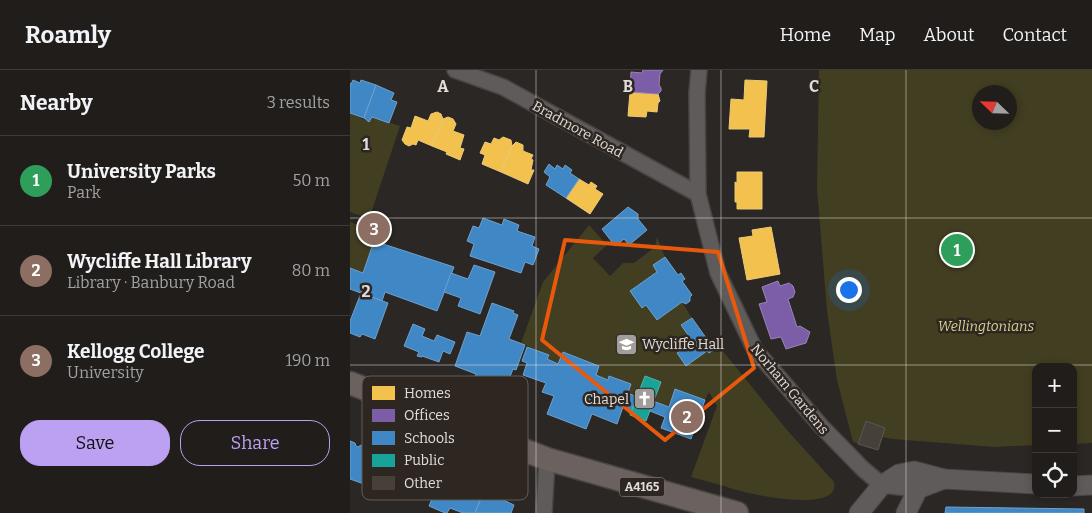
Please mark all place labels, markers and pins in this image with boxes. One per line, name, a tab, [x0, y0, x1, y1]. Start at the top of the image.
pin: 3	[358, 210, 390, 248]
pin: 1	[941, 231, 973, 269]
school or university icon: Wycliffe Hall	[614, 332, 638, 356]
place label: Wycliffe Hall	[642, 336, 724, 353]
church icon: Chapel	[633, 387, 657, 411]
place label: Chapel	[584, 391, 629, 408]
pin: 2	[671, 398, 703, 436]

